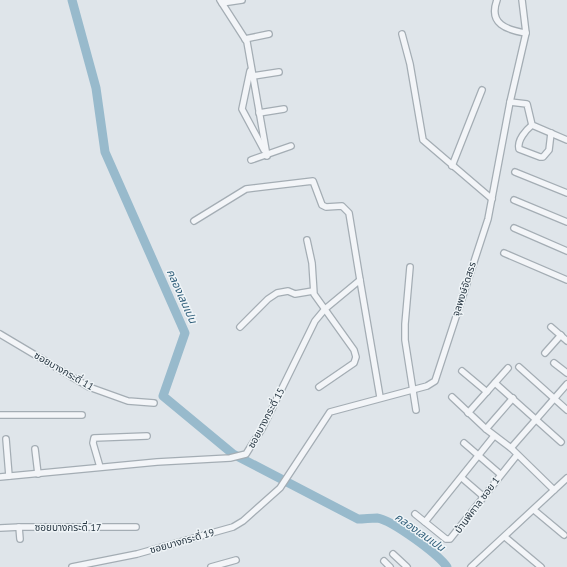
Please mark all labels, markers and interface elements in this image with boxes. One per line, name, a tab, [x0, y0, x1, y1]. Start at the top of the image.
street label: จุลพงษ์จัดสรร	[449, 260, 479, 318]
water label: คลองเลนเปน	[164, 267, 201, 326]
street label: ซอยบางกระดี่ 11	[32, 348, 97, 393]
street label: ซอยบางกระดี่ 15	[244, 385, 287, 450]
street label: บ้านพิศาล ซอย 1	[452, 474, 502, 536]
water label: คลองเลนเปน	[392, 510, 449, 555]
street label: ซอยบางกระดี่ 17	[35, 520, 101, 534]
street label: ซอยบางกระดี่ 19	[148, 525, 216, 556]

